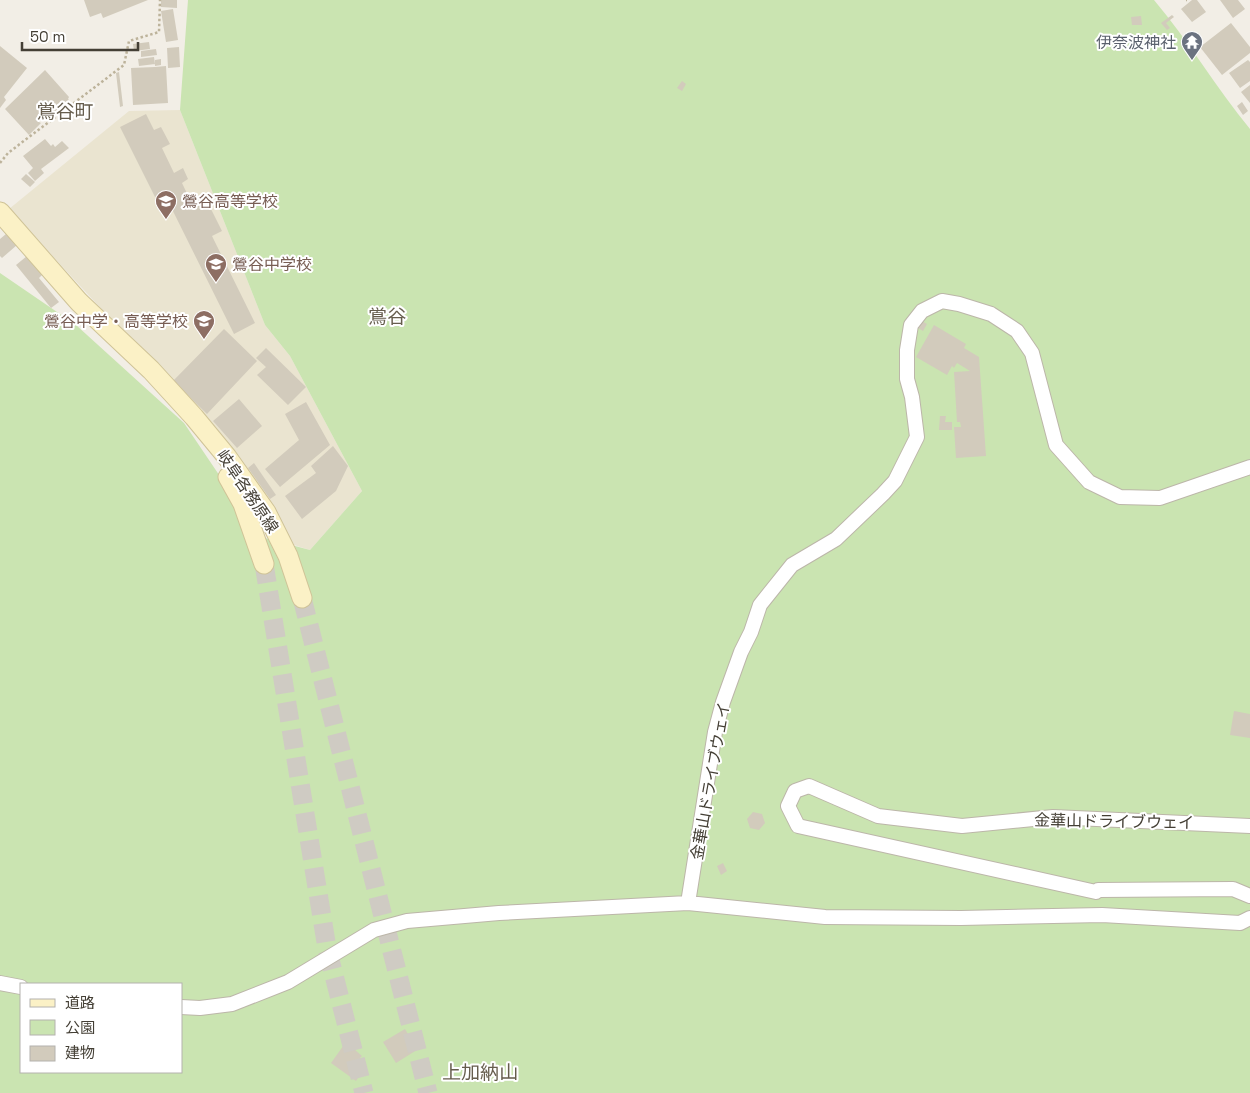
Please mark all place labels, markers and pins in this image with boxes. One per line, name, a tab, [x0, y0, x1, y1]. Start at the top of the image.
temple icon: 伊奈波神社	[1180, 30, 1204, 61]
place label: 伊奈波神社	[1096, 32, 1176, 53]
school or university icon: 鶯谷高等学校	[154, 189, 178, 220]
place label: 鶯谷高等学校	[182, 191, 278, 212]
school or university icon: 鶯谷中学校	[204, 252, 228, 283]
place label: 鶯谷中学校	[232, 254, 312, 275]
school or university icon: 鶯谷中学・高等学校	[192, 309, 216, 340]
place label: 鶯谷中学・高等学校	[44, 311, 188, 332]

